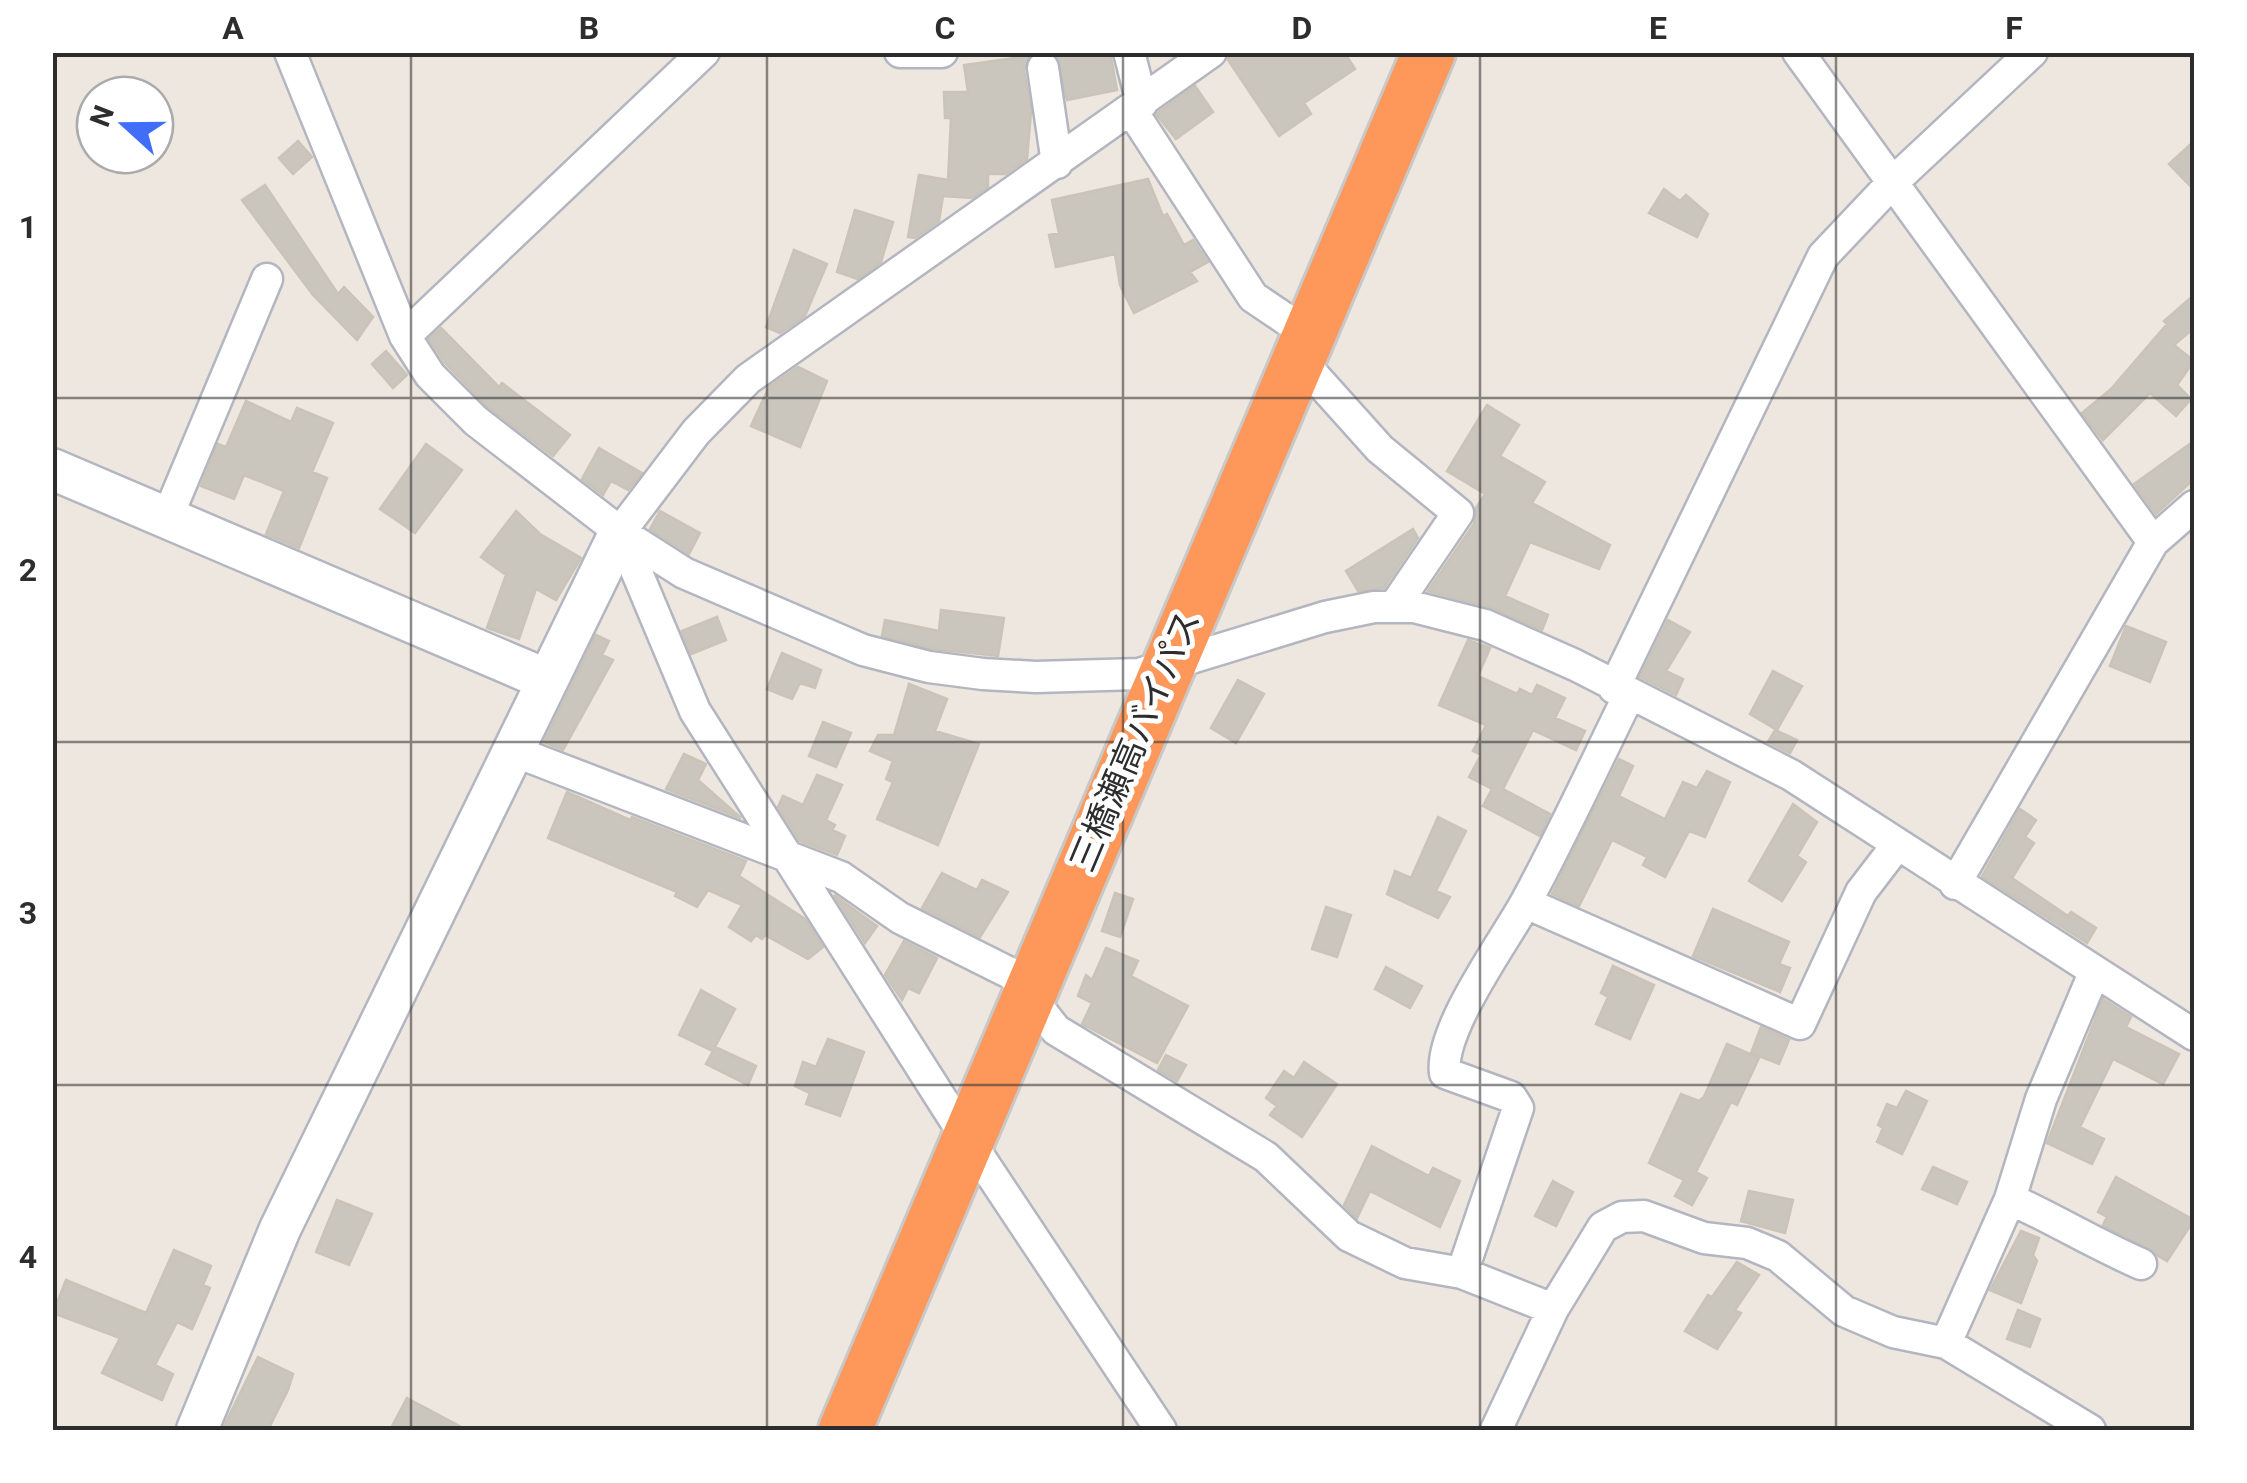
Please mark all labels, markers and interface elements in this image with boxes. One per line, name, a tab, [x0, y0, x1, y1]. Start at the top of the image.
text: A	[222, 9, 244, 47]
text: B	[579, 9, 599, 47]
text: C	[935, 9, 955, 47]
text: D	[1292, 9, 1312, 47]
text: E	[1649, 9, 1667, 47]
text: F	[2005, 9, 2023, 47]
north arrow	[75, 75, 175, 175]
text: N	[83, 101, 121, 131]
text: 1	[19, 208, 37, 246]
text: 2	[19, 551, 37, 589]
street label: 三橋瀬高バイパス	[1062, 605, 1209, 878]
text: 3	[19, 894, 37, 932]
text: 4	[19, 1238, 37, 1276]

